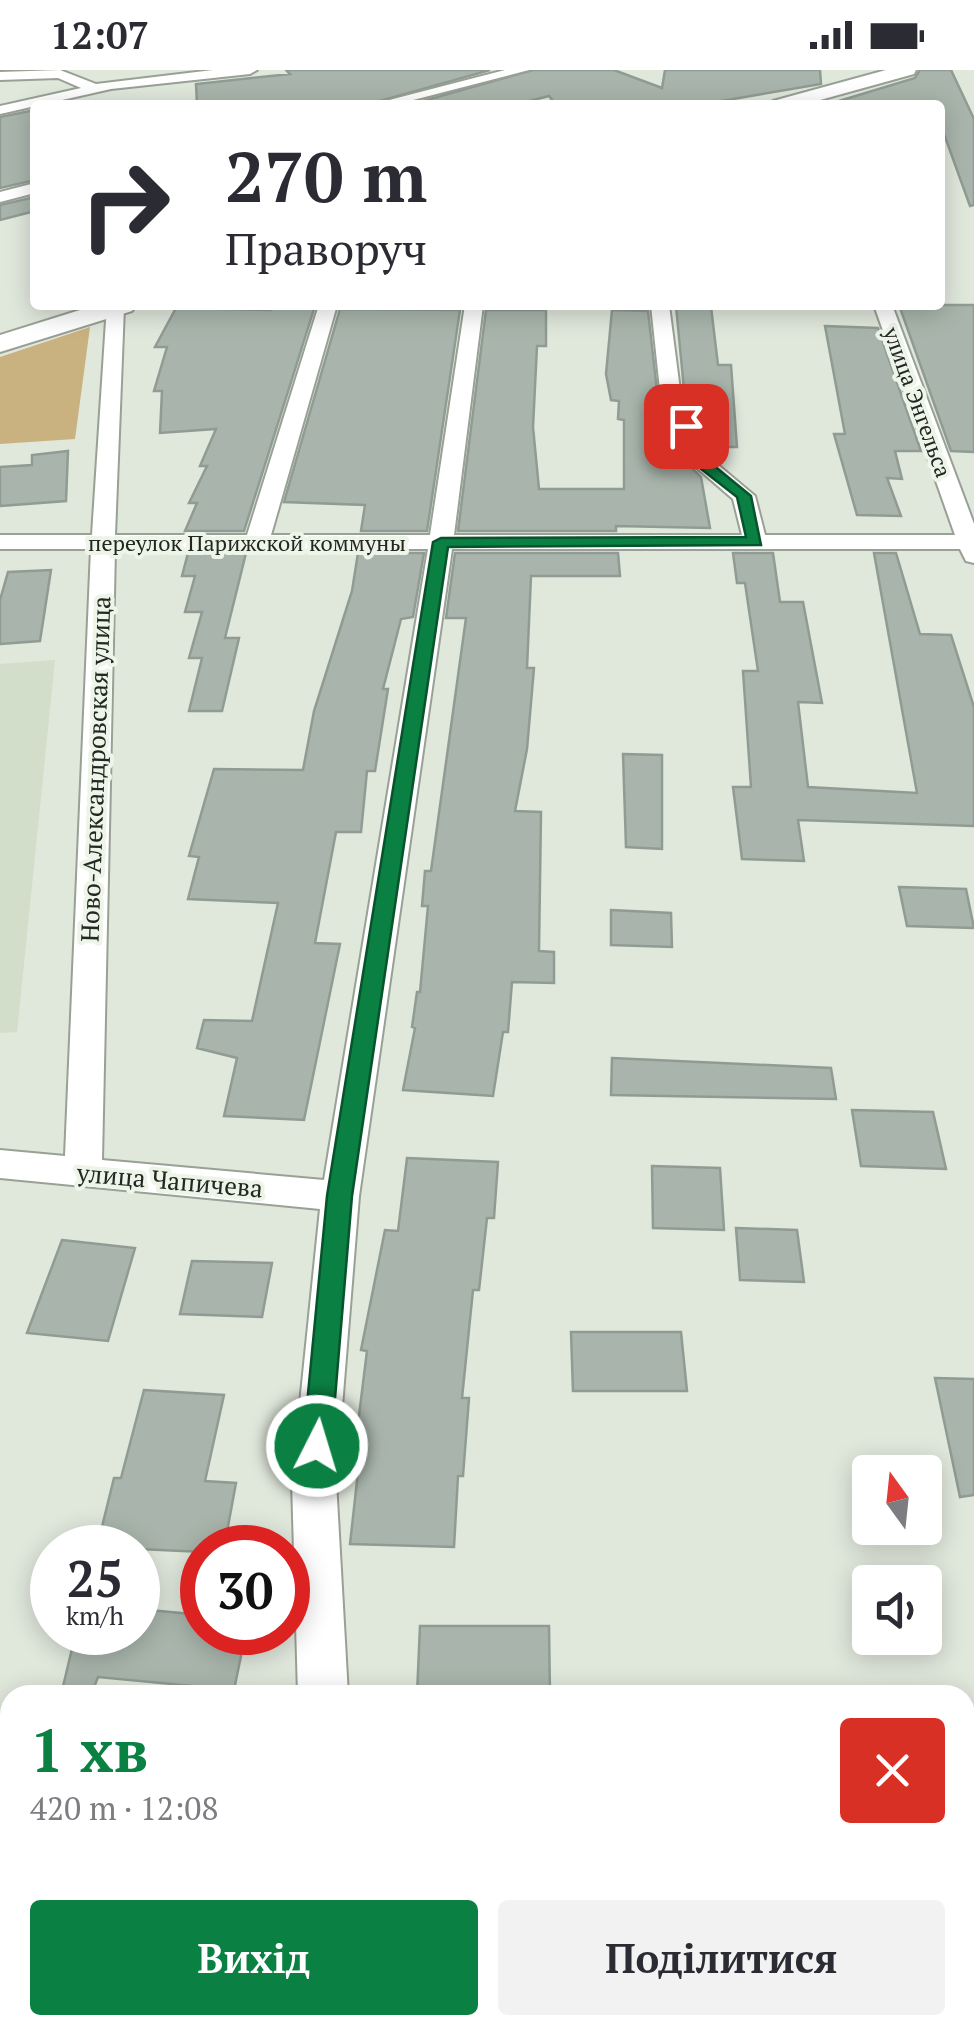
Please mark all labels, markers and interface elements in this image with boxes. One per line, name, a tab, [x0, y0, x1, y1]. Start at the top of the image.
text: 12:07	[50, 10, 149, 60]
text: 270 m	[225, 129, 427, 222]
icon: right	[60, 140, 190, 270]
text: Праворуч	[225, 218, 427, 278]
street label: улица Энгельса	[877, 322, 959, 481]
pin	[644, 384, 729, 469]
icon: arrive	[659, 399, 714, 454]
street label: переулок Парижской коммуны	[88, 528, 406, 557]
street label: Ново-Александровская улица	[72, 595, 118, 943]
street label: улица Чапичева	[75, 1155, 265, 1205]
position arrow	[265, 1394, 369, 1498]
north arrow	[852, 1455, 942, 1545]
map controls	[852, 1455, 942, 1655]
speed limit sign: 30	[180, 1525, 310, 1655]
text: 25	[67, 1545, 123, 1611]
button: sound	[852, 1565, 942, 1655]
text: km/h	[66, 1599, 124, 1632]
text: 1 хв	[30, 1710, 148, 1789]
button: close	[840, 1718, 945, 1823]
text: 420 m · 12:08	[30, 1787, 218, 1829]
button: Вихід	[30, 1900, 478, 2015]
button: Поділитися	[498, 1900, 945, 2015]

